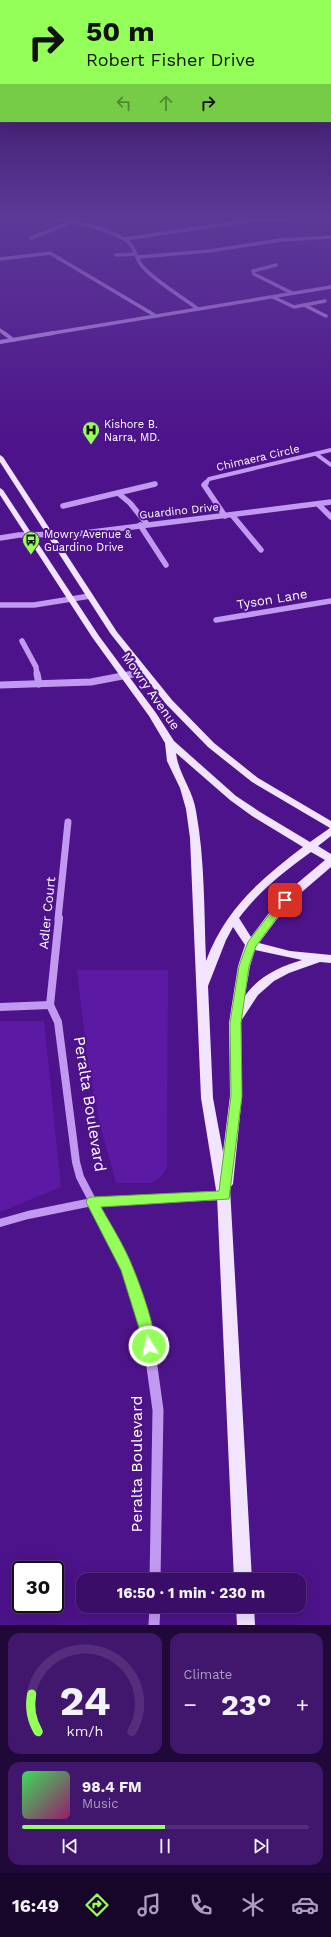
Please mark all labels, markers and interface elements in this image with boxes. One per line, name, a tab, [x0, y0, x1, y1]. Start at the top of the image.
text: 50 m	[86, 15, 155, 48]
icon: right	[20, 16, 72, 68]
text: Robert Fisher Drive	[86, 49, 255, 70]
icon: left	[113, 92, 135, 114]
icon: ahead	[155, 92, 177, 114]
icon: right	[197, 92, 219, 114]
place label: Kishore B. Narra, MD.	[104, 418, 160, 444]
hospital icon: Kishore B. Narra, MD.	[81, 420, 101, 445]
street label: Chimaera Circle	[215, 442, 301, 474]
street label: Guardino Drive	[139, 500, 219, 522]
place label: Mowry Avenue & Guardino Drive	[44, 528, 132, 554]
bus stop icon: Mowry Avenue & Guardino Drive	[21, 530, 41, 555]
street label: Tyson Lane	[236, 586, 308, 612]
street label: Mowry Avenue	[119, 649, 183, 733]
street label: Adler Court	[36, 876, 58, 950]
pin	[268, 883, 302, 917]
icon: arrive	[274, 889, 296, 911]
street label: Peralta Boulevard	[70, 1035, 110, 1173]
position arrow	[128, 1325, 170, 1367]
street label: Peralta Boulevard	[127, 1396, 146, 1532]
speed limit sign: 30	[12, 1561, 64, 1613]
text: 16:50 · 1 min · 230 m	[117, 1584, 265, 1602]
text: Climate	[184, 1667, 232, 1682]
text: 24	[59, 1675, 110, 1724]
text: 23°	[221, 1687, 272, 1722]
text: −	[184, 1692, 197, 1717]
text: +	[296, 1692, 309, 1717]
text: km/h	[66, 1722, 103, 1738]
text: 98.4 FM	[82, 1778, 142, 1796]
text: Music	[82, 1796, 119, 1811]
icon: previous	[59, 1835, 81, 1857]
icon: pause	[154, 1835, 176, 1857]
icon: next	[250, 1835, 272, 1857]
icon: directions	[83, 1891, 111, 1919]
icon: music	[135, 1891, 163, 1919]
icon: phone	[187, 1891, 215, 1919]
icon: climate	[239, 1891, 267, 1919]
icon: car	[291, 1891, 319, 1919]
text: 16:49	[12, 1895, 59, 1916]

